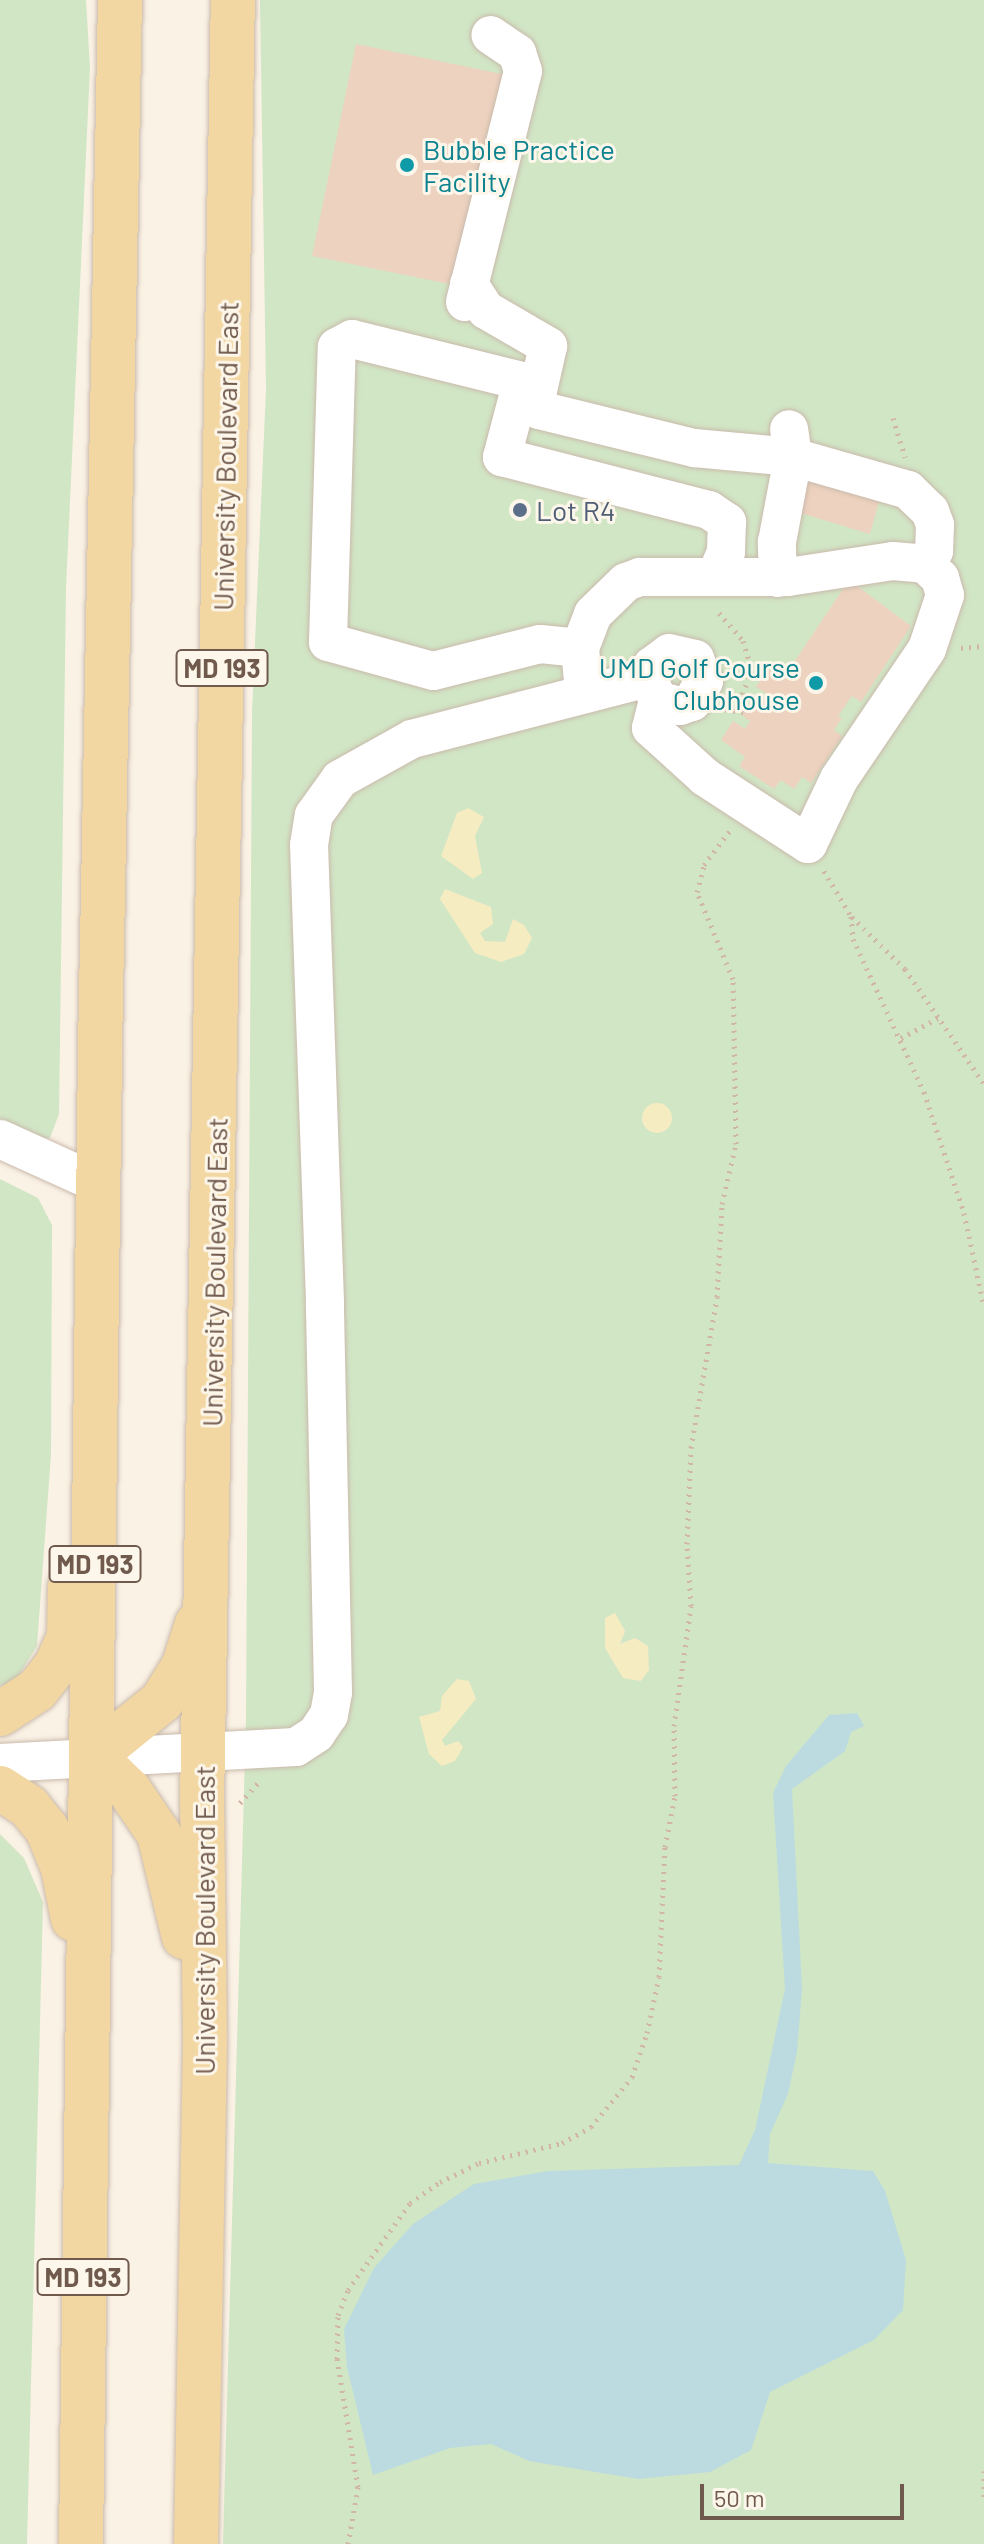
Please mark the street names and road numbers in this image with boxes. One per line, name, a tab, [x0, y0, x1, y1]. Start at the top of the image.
street label: University Boulevard East	[206, 301, 244, 611]
road number: MD 193	[174, 646, 270, 690]
street label: University Boulevard East	[195, 1117, 233, 1427]
road number: MD 193	[47, 1542, 143, 1586]
street label: University Boulevard East	[187, 1765, 221, 2075]
road number: MD 193	[35, 2255, 131, 2299]

